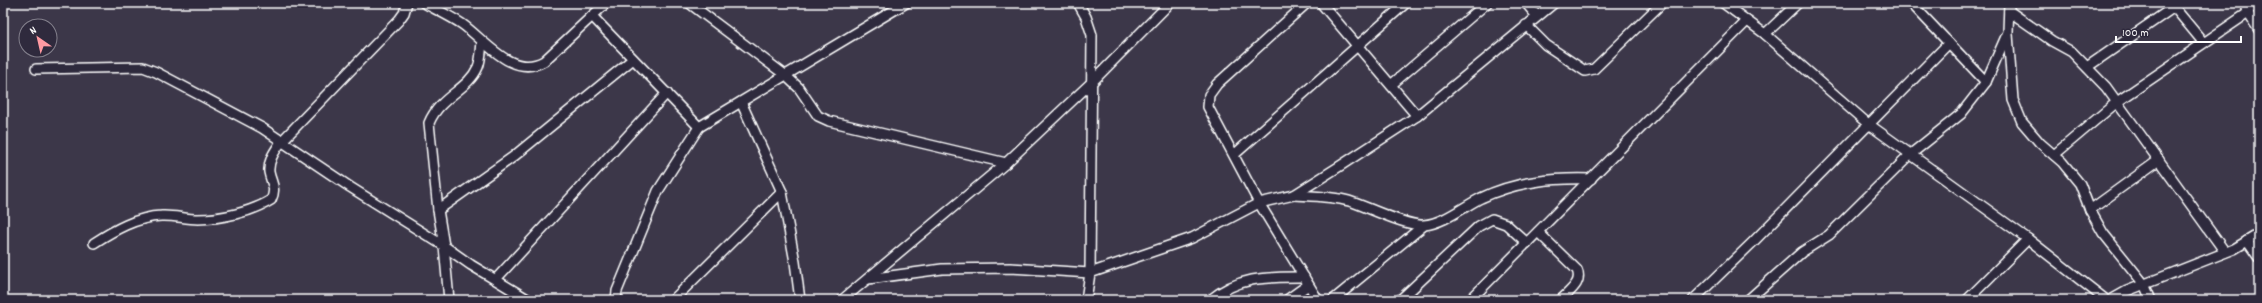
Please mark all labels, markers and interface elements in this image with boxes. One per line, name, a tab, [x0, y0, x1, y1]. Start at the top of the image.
north arrow	[18, 18, 58, 58]
scale bar	[2116, 18, 2241, 44]
text: N	[27, 23, 41, 40]
text: 100 m	[2122, 25, 2149, 42]

